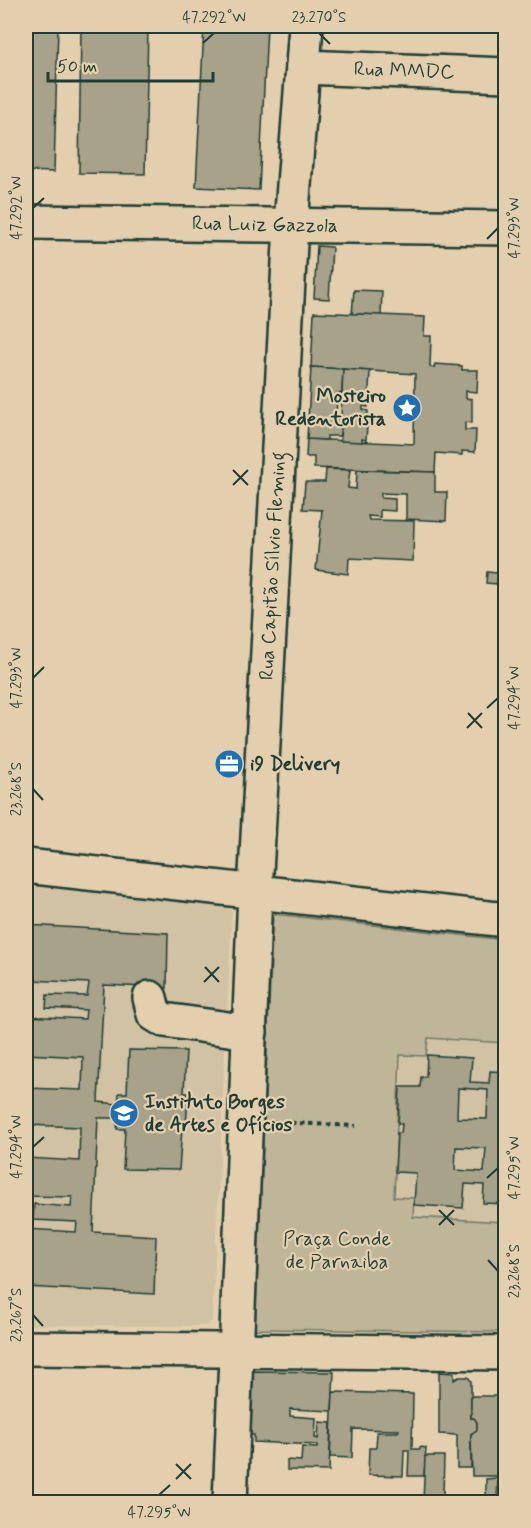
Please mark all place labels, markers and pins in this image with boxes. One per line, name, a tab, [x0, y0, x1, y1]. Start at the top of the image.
place label: Mosteiro Redentorista	[275, 383, 386, 433]
place icon: Mosteiro Redentorista	[391, 392, 423, 424]
office icon: i9 Delivery	[213, 748, 245, 780]
place label: i9 Delivery	[250, 751, 340, 778]
place label: Instituto Borges de Artes e Ofícios	[145, 1089, 292, 1139]
school or university icon: Instituto Borges de Artes e Ofícios	[108, 1097, 140, 1129]

